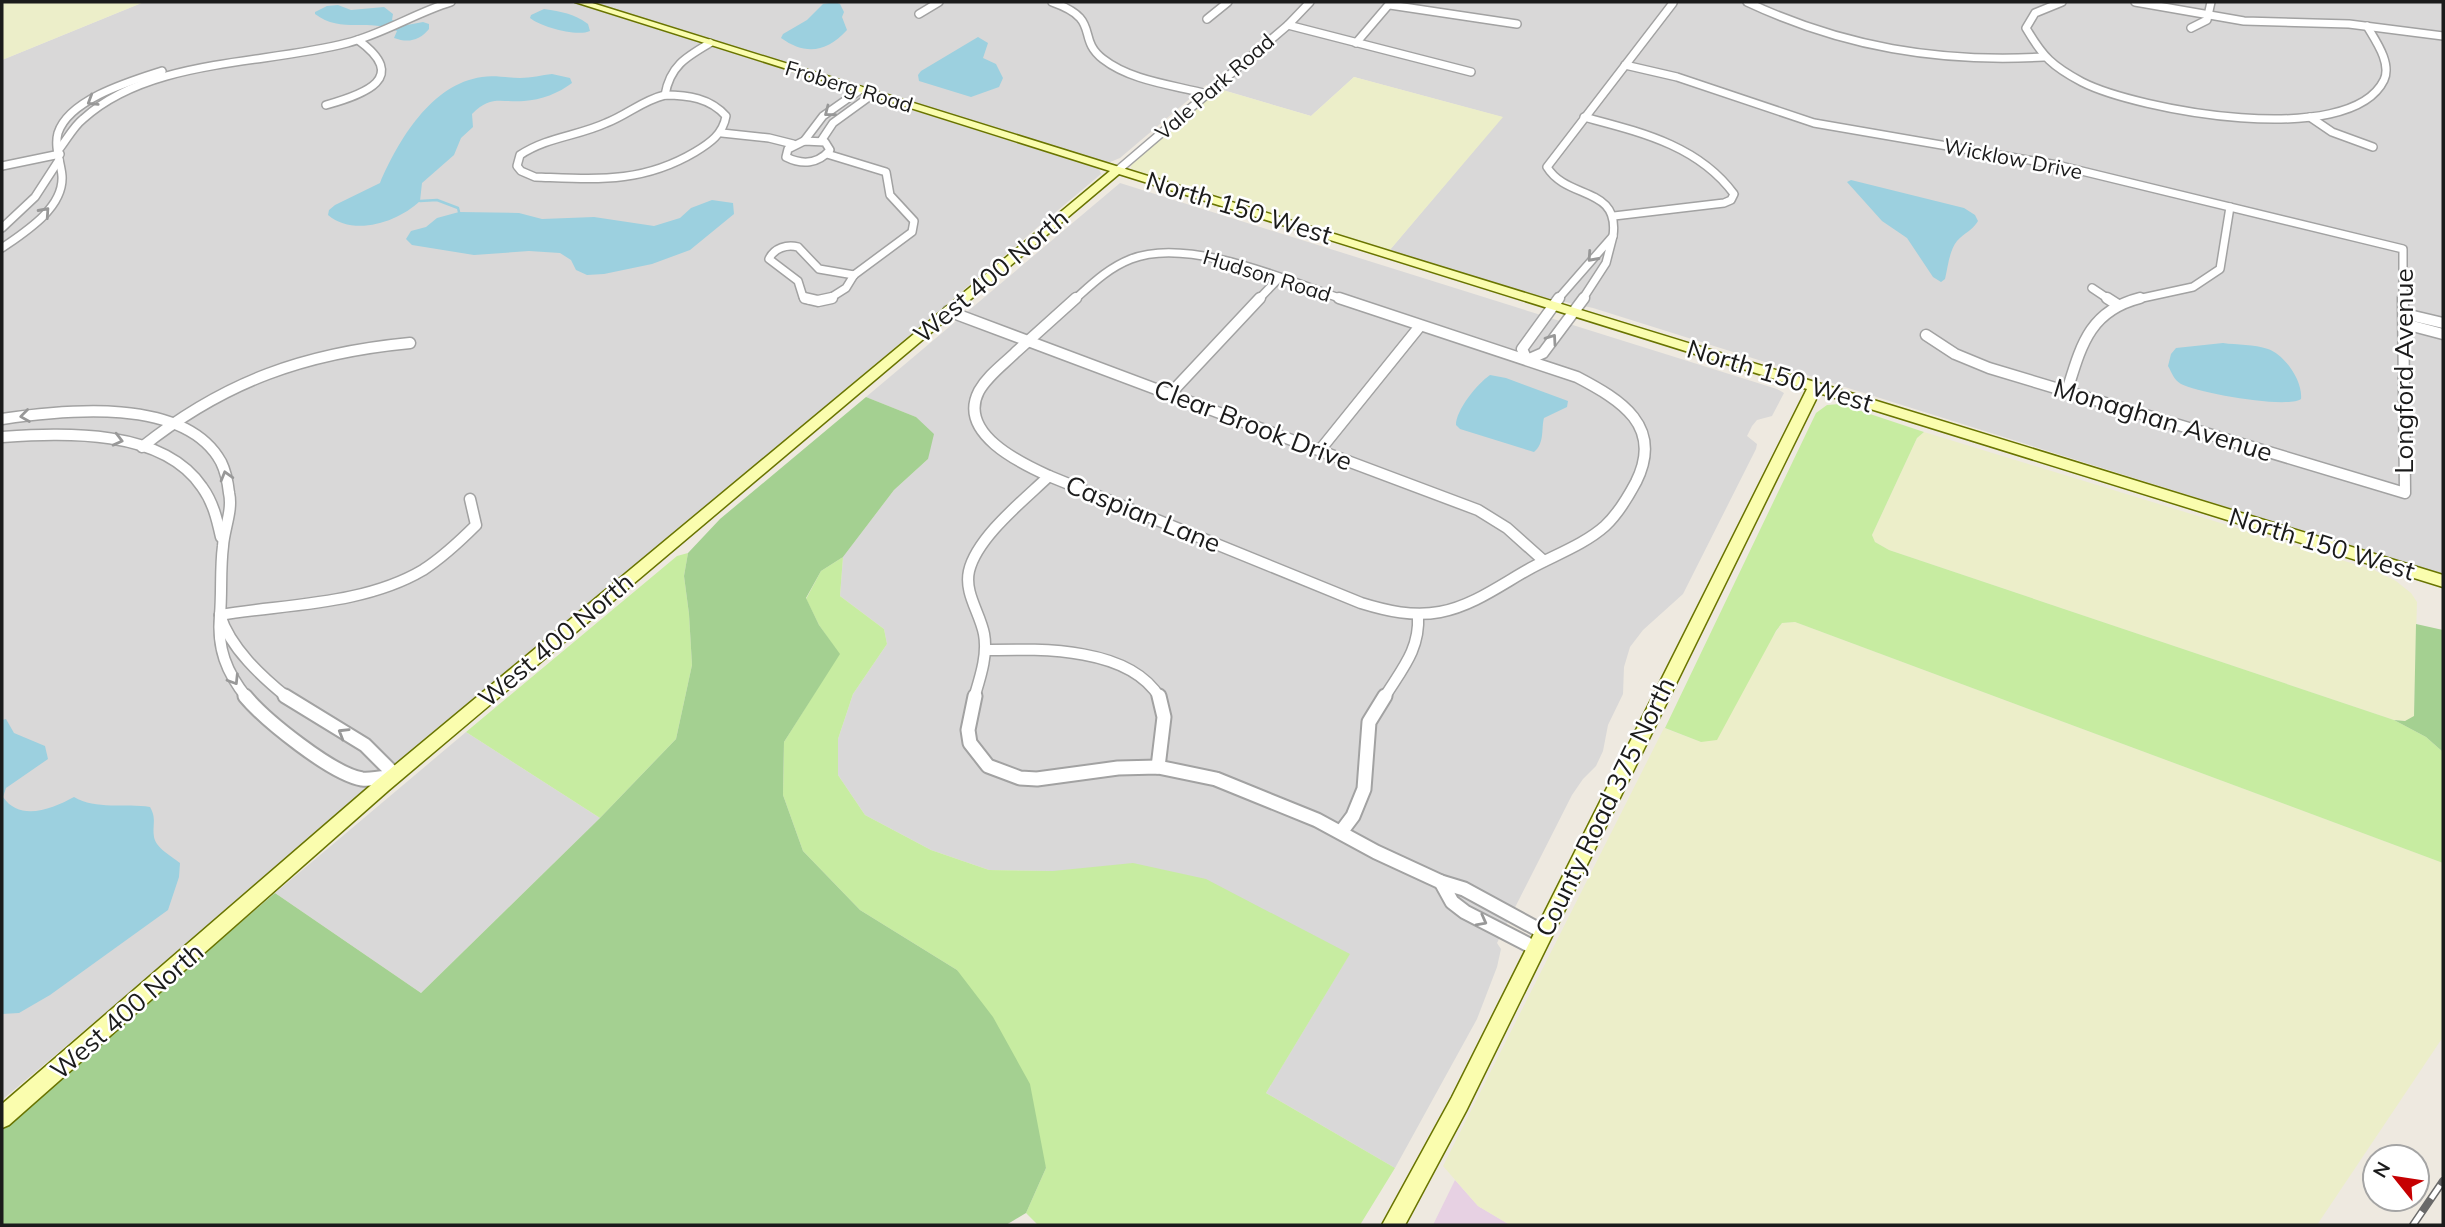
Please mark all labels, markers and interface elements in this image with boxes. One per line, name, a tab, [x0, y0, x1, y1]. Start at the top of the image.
street label: Vale Park Road	[1150, 28, 1279, 145]
street label: Froberg Road	[782, 54, 916, 118]
one-way arrow	[87, 92, 100, 105]
one-way arrow	[825, 104, 837, 117]
street label: Wicklow Drive	[1942, 132, 2085, 184]
street label: North 150 West	[1142, 164, 1336, 251]
street label: West 400 North	[906, 201, 1075, 350]
one-way arrow	[37, 207, 50, 220]
street label: Hudson Road	[1200, 243, 1334, 307]
one-way arrow	[1588, 249, 1600, 262]
street label: Longford Avenue	[2387, 268, 2420, 474]
street label: North 150 West	[1683, 332, 1877, 419]
one-way arrow	[1544, 334, 1556, 347]
street label: Monaghan Avenue	[2050, 371, 2277, 468]
street label: Clear Brook Drive	[1149, 372, 1357, 477]
one-way arrow	[19, 408, 31, 423]
one-way arrow	[112, 432, 124, 446]
street label: Caspian Lane	[1061, 467, 1226, 560]
one-way arrow	[219, 470, 234, 482]
street label: North 150 West	[2225, 500, 2419, 587]
street label: West 400 North	[471, 565, 640, 714]
one-way arrow	[226, 672, 239, 685]
street label: County Road 375 North	[1527, 672, 1682, 942]
one-way arrow	[338, 728, 351, 741]
one-way arrow	[1475, 913, 1488, 927]
street label: West 400 North	[43, 935, 210, 1086]
north arrow	[2361, 1143, 2431, 1213]
text: N	[2367, 1157, 2395, 1182]

